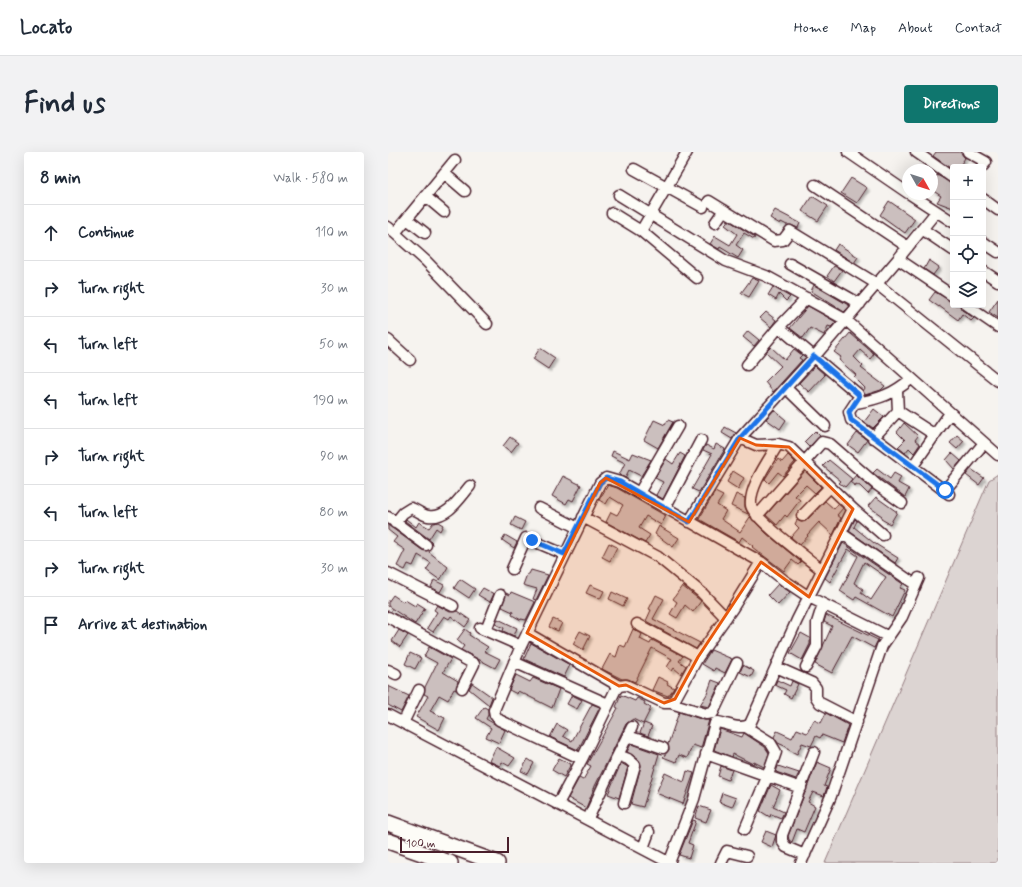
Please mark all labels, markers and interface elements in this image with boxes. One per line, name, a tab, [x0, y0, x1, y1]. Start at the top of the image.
text: Locato	[20, 15, 72, 40]
text: Home	[794, 19, 828, 37]
text: Map	[850, 19, 876, 37]
text: About	[898, 19, 933, 37]
text: Contact	[955, 19, 1002, 37]
button: Directions	[904, 85, 998, 123]
text: Find us	[24, 86, 105, 123]
north arrow	[902, 164, 938, 200]
map controls	[950, 164, 986, 308]
button: +	[950, 164, 986, 200]
text: 8 min	[40, 167, 81, 189]
text: Walk · 580 m	[273, 170, 348, 187]
button: −	[950, 200, 986, 236]
icon: ahead	[40, 222, 62, 244]
text: Continue	[78, 223, 134, 243]
text: 110 m	[315, 224, 348, 241]
button: locate	[950, 236, 986, 272]
button: layers	[950, 272, 986, 308]
icon: right	[40, 278, 62, 300]
text: Turn right	[78, 279, 145, 299]
text: 30 m	[321, 280, 348, 297]
icon: left	[40, 334, 62, 356]
text: Turn left	[78, 335, 138, 355]
text: 50 m	[319, 336, 348, 353]
icon: left	[40, 390, 62, 412]
text: Turn left	[78, 391, 138, 411]
text: 190 m	[313, 392, 348, 409]
icon: right	[40, 446, 62, 468]
text: Turn right	[78, 447, 145, 467]
text: 90 m	[320, 448, 348, 465]
route start	[936, 481, 954, 499]
icon: left	[40, 502, 62, 524]
text: Turn left	[78, 503, 138, 523]
text: 80 m	[319, 504, 348, 521]
route end	[523, 531, 541, 549]
icon: right	[40, 558, 62, 580]
text: Turn right	[78, 559, 145, 579]
text: 30 m	[321, 560, 348, 577]
icon: arrive	[40, 614, 62, 636]
text: Arrive at destination	[78, 615, 207, 635]
scale bar	[400, 835, 509, 854]
text: 100 m	[406, 837, 436, 851]

